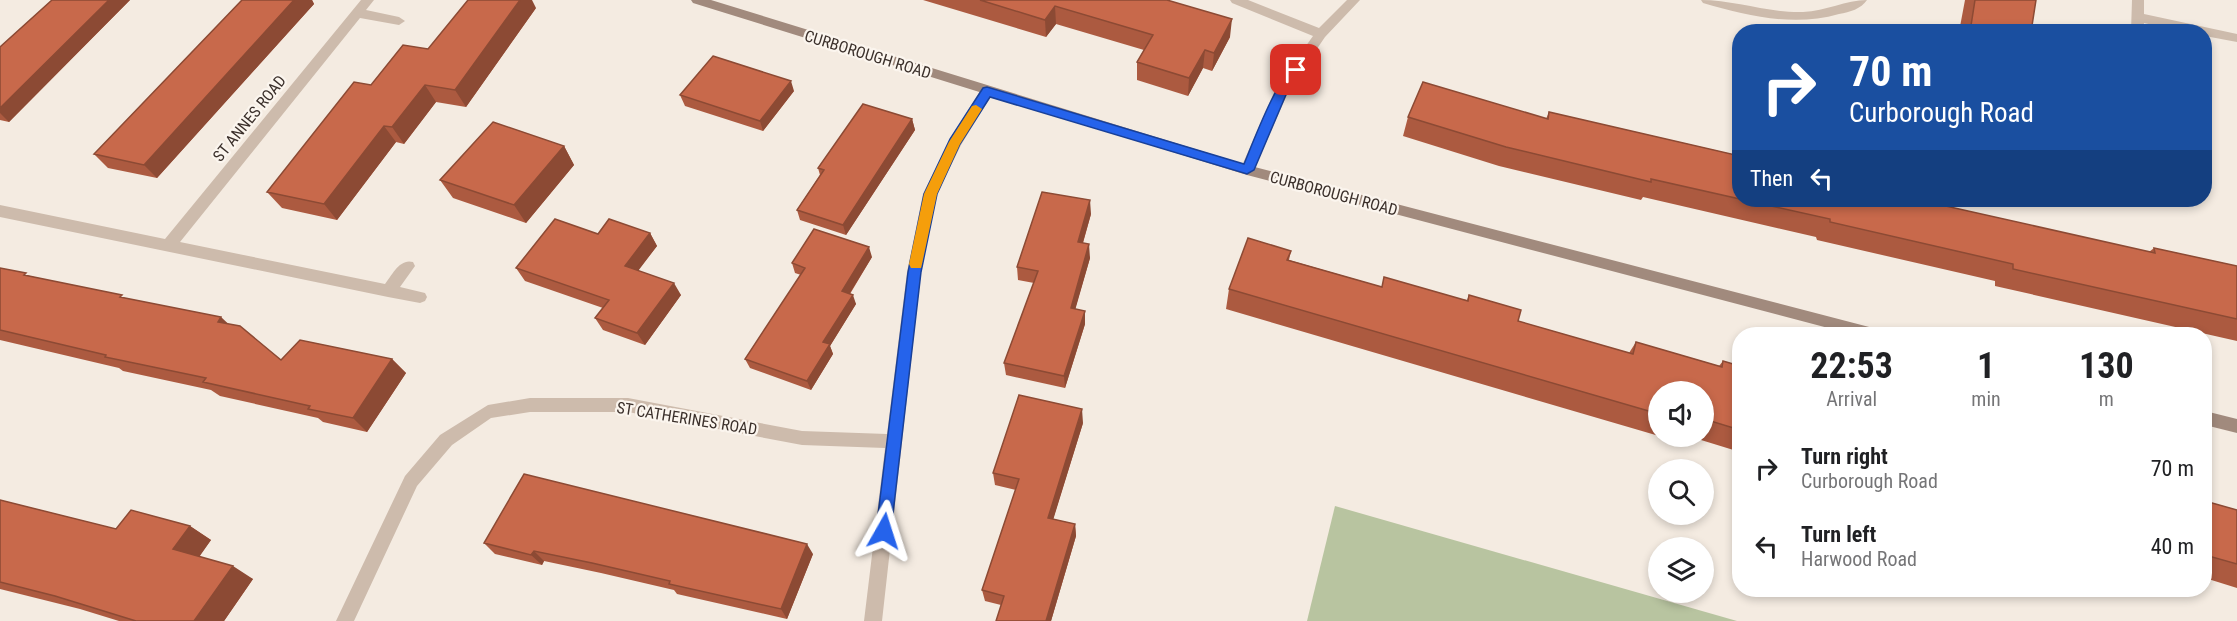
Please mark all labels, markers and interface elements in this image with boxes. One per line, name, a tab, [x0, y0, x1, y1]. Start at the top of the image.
street label: CURBOROUGH ROAD	[802, 26, 933, 83]
pin	[1270, 44, 1321, 95]
text: 70 m	[1849, 47, 1932, 96]
icon: right	[1750, 48, 1828, 126]
icon: arrive	[1279, 53, 1312, 86]
street label: ST ANNES ROAD	[209, 71, 290, 165]
text: Curborough Road	[1849, 97, 2034, 129]
icon: left	[1805, 162, 1838, 195]
text: Then	[1750, 166, 1793, 191]
street label: CURBOROUGH ROAD	[1268, 167, 1400, 220]
text: 22:53	[1810, 345, 1893, 387]
text: 1	[1977, 345, 1995, 387]
text: 130	[2079, 345, 2134, 387]
map controls	[1648, 381, 1714, 603]
button: sound	[1648, 381, 1714, 447]
text: Arrival	[1826, 387, 1877, 411]
text: min	[1971, 387, 2001, 411]
text: m	[2099, 387, 2114, 411]
street label: ST CATHERINES ROAD	[615, 398, 759, 439]
text: Turn right	[1801, 444, 1888, 469]
icon: right	[1750, 452, 1783, 485]
text: 70 m	[2151, 456, 2194, 481]
button: search	[1648, 459, 1714, 525]
text: Curborough Road	[1801, 469, 1938, 493]
position arrow	[852, 499, 916, 563]
text: Turn left	[1801, 522, 1876, 547]
icon: left	[1750, 530, 1783, 563]
text: 40 m	[2151, 534, 2194, 559]
button: layers	[1648, 537, 1714, 603]
text: Harwood Road	[1801, 547, 1917, 571]

